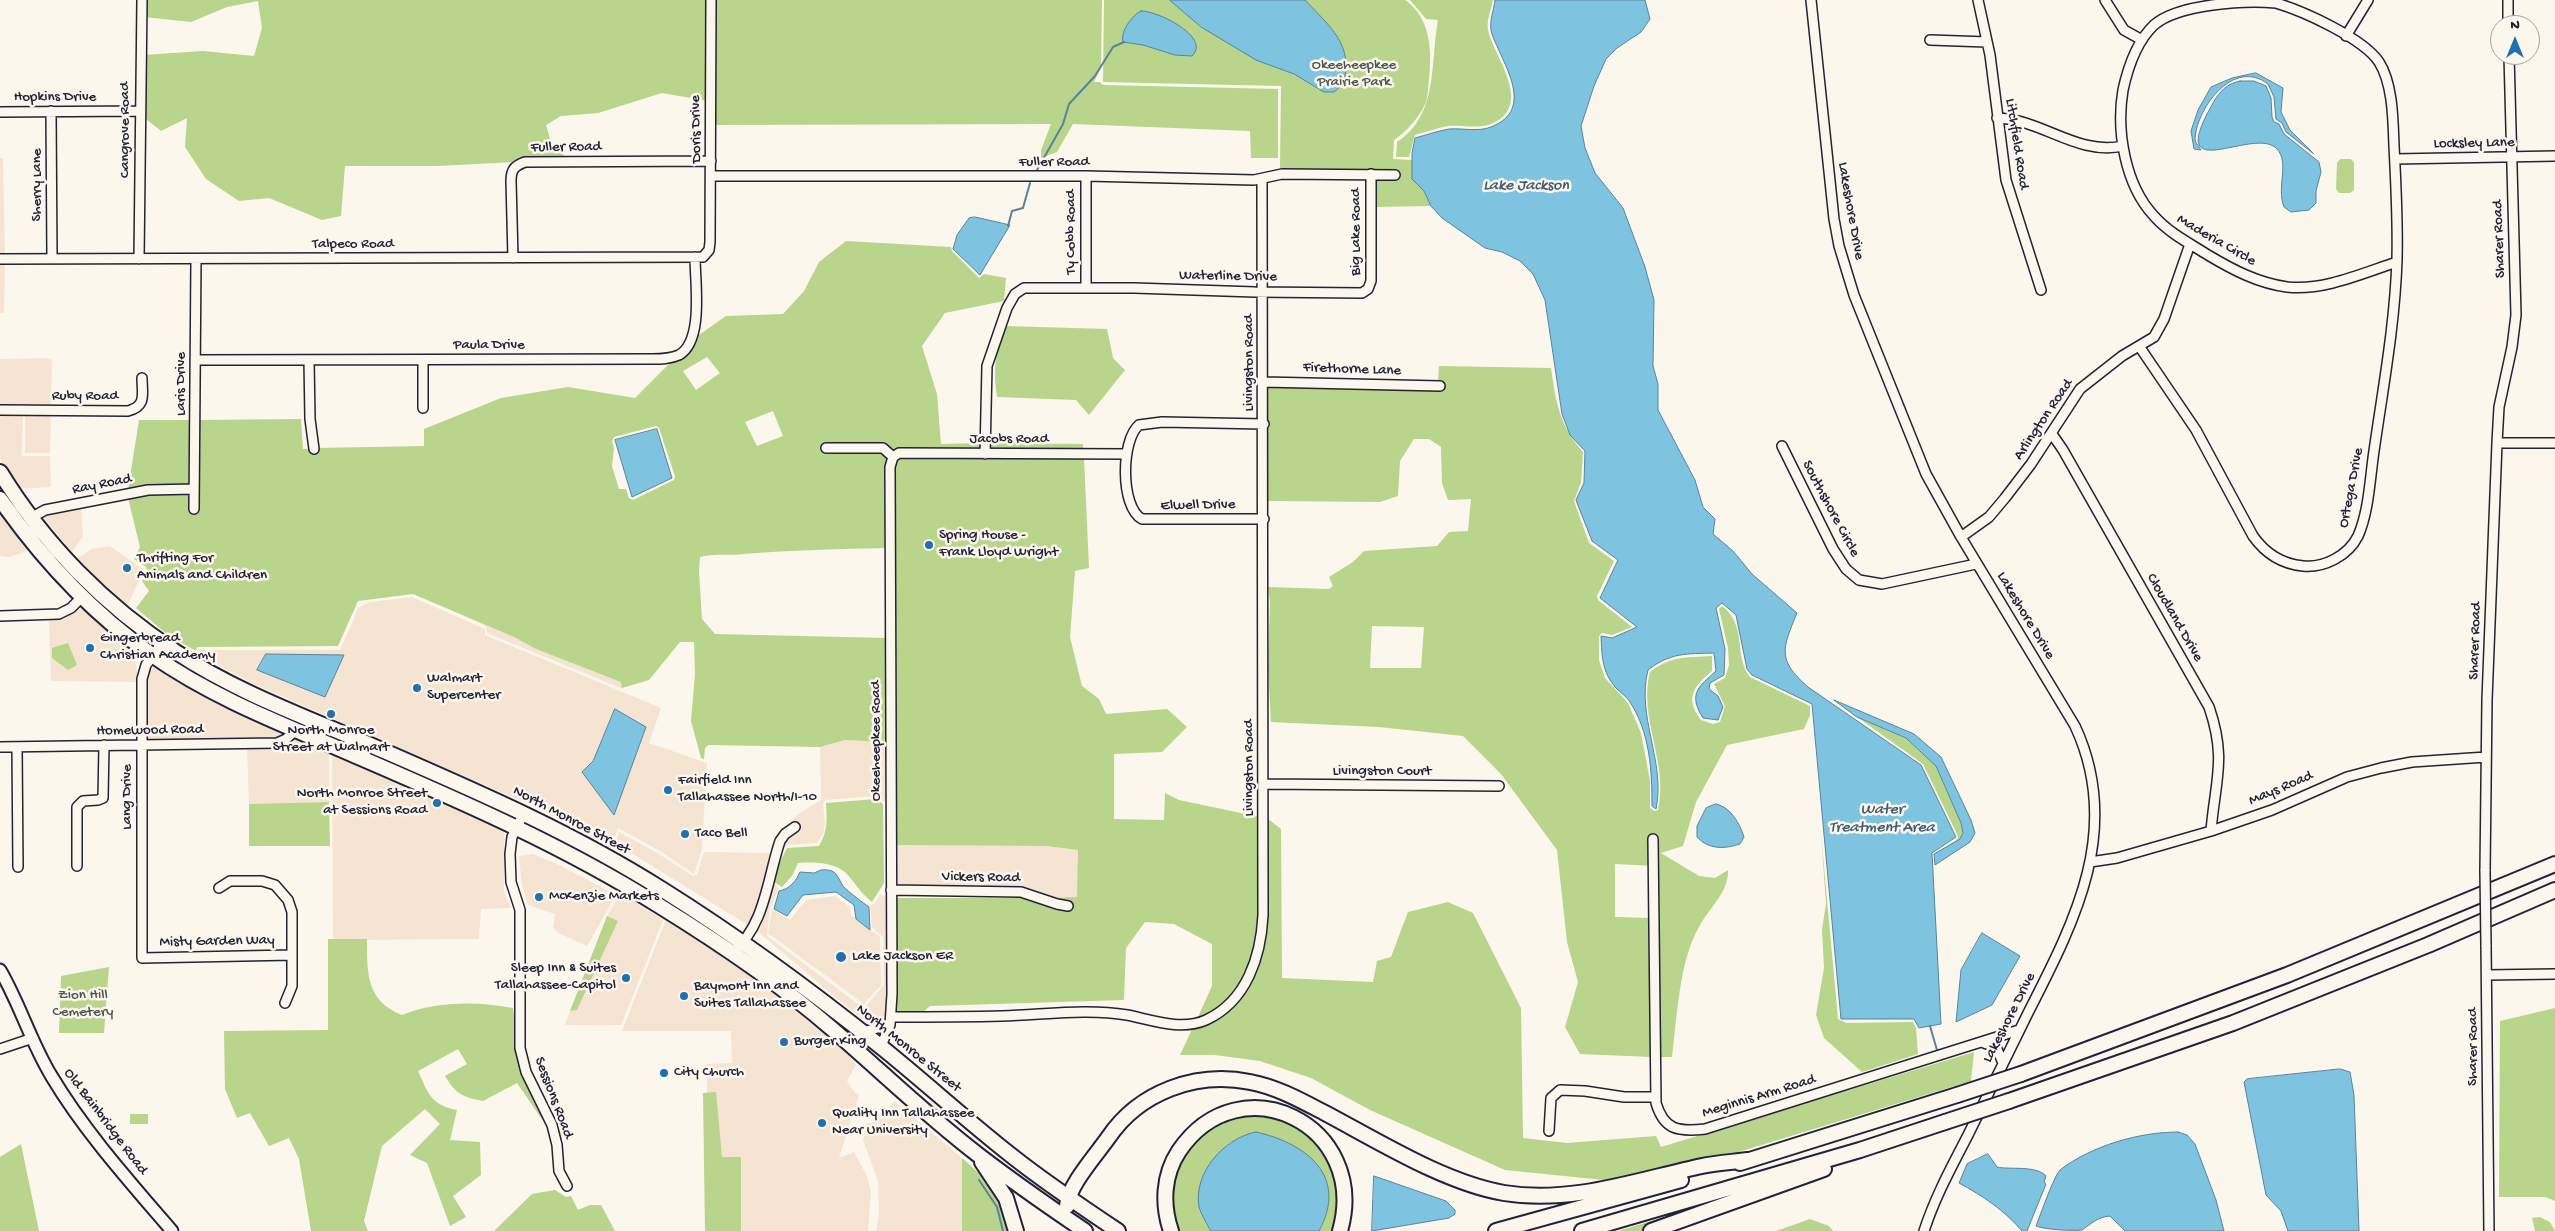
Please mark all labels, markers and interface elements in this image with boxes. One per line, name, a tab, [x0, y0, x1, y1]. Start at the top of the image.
north arrow	[2490, 15, 2540, 65]
text: N	[2510, 17, 2520, 34]
park label: Okeeheepkee Prairie Park	[1312, 57, 1396, 92]
street label: Cangrove Road	[117, 82, 135, 178]
street label: Hopkins Drive	[14, 89, 96, 107]
street label: Doris Drive	[687, 95, 707, 163]
street label: Litchfield Road	[2000, 97, 2032, 191]
street label: Locksley Lane	[2433, 134, 2515, 154]
street label: Fuller Road	[531, 138, 601, 158]
street label: Sherry Lane	[29, 148, 47, 222]
street label: Fuller Road	[1019, 154, 1089, 172]
street label: Lakeshore Drive	[1833, 161, 1867, 261]
water label: Lake Jackson	[1483, 177, 1569, 197]
street label: Big Lake Road	[1348, 188, 1366, 276]
street label: Ty Cobb Road	[1063, 190, 1081, 274]
street label: Sharer Road	[2490, 200, 2510, 278]
street label: Maderia Circle	[2173, 211, 2259, 271]
street label: Talpeco Road	[312, 236, 394, 254]
street label: Waterline Drive	[1179, 267, 1277, 287]
street label: Livingston Road	[1241, 314, 1259, 412]
street label: Paula Drive	[453, 337, 525, 355]
street label: Laris Drive	[173, 352, 191, 416]
street label: Firethorne Lane	[1303, 359, 1401, 381]
street label: Arlington Road	[2010, 376, 2078, 464]
street label: Ruby Road	[52, 388, 118, 406]
street label: Jacobs Road	[970, 431, 1048, 449]
street label: Ortega Drive	[2335, 446, 2369, 530]
street label: Southshore Circle	[1797, 458, 1863, 560]
street label: Ray Road	[71, 470, 133, 500]
street label: Elwell Drive	[1160, 496, 1236, 516]
place label: Spring House - Frank Lloyd Wright	[939, 527, 1058, 562]
marker: Spring House - Frank Lloyd Wright	[923, 539, 935, 551]
place label: Thrifting For Animals and Children	[137, 550, 267, 585]
marker: Thrifting For Animals and Children	[121, 562, 133, 574]
street label: Lakeshore Drive	[1992, 569, 2058, 663]
street label: Cloudland Drive	[2141, 571, 2207, 665]
street label: Sharer Road	[2466, 602, 2486, 680]
place label: Gingerbread Christian Academy	[100, 630, 215, 665]
marker: Gingerbread Christian Academy	[84, 642, 96, 654]
place label: Walmart Supercenter	[427, 670, 501, 705]
street label: Okeeheepkee Road	[868, 681, 886, 801]
marker: Walmart Supercenter	[411, 682, 423, 694]
marker: North Monroe Street at Walmart	[325, 708, 337, 720]
street label: Livingston Road	[1241, 719, 1259, 817]
street label: Homewood Road	[96, 721, 204, 741]
place label: North Monroe Street at Walmart	[273, 722, 389, 757]
street label: Livingston Court	[1333, 763, 1431, 781]
street label: Lang Drive	[119, 764, 137, 830]
street label: Mays Road	[2246, 767, 2316, 811]
place label: Fairfield Inn Tallahassee North/I-10	[678, 772, 817, 807]
street label: North Monroe Street	[509, 782, 633, 860]
marker: Fairfield Inn Tallahassee North/I-10	[662, 784, 674, 796]
place label: North Monroe Street at Sessions Road	[297, 785, 427, 820]
marker: North Monroe Street at Sessions Road	[431, 797, 443, 809]
water label: Water Treatment Area	[1829, 801, 1935, 839]
place label: Taco Bell	[695, 825, 748, 843]
marker: Taco Bell	[679, 828, 691, 840]
street label: Vickers Road	[942, 868, 1020, 888]
place label: McKenzie Markets	[549, 888, 659, 906]
marker: McKenzie Markets	[533, 891, 545, 903]
street label: Misty Garden Way	[159, 932, 275, 952]
place label: Lake Jackson ER	[852, 948, 953, 966]
marker: Lake Jackson ER	[834, 950, 848, 964]
place label: Sleep Inn & Suites Tallahassee-Capitol	[495, 960, 616, 995]
street label: Lakeshore Drive	[1980, 970, 2040, 1066]
marker: Sleep Inn & Suites Tallahassee-Capitol	[620, 972, 632, 984]
place label: Baymont Inn and Suites Tallahassee	[694, 978, 806, 1013]
park label: Zion Hill Cemetery	[53, 987, 113, 1022]
marker: Baymont Inn and Suites Tallahassee	[678, 990, 690, 1002]
street label: North Monroe Street	[852, 1001, 964, 1097]
street label: Sharer Road	[2465, 1008, 2483, 1086]
place label: Burger King	[794, 1033, 866, 1051]
marker: Burger King	[778, 1036, 790, 1048]
street label: Sessions Road	[529, 1055, 577, 1141]
place label: City Church	[674, 1064, 744, 1082]
street label: Old Bainbridge Road	[59, 1065, 151, 1179]
marker: City Church	[658, 1067, 670, 1079]
street label: Meginnis Arm Road	[1700, 1071, 1818, 1123]
place label: Quality Inn Tallahassee Near University	[832, 1105, 974, 1140]
marker: Quality Inn Tallahassee Near University	[816, 1117, 828, 1129]

